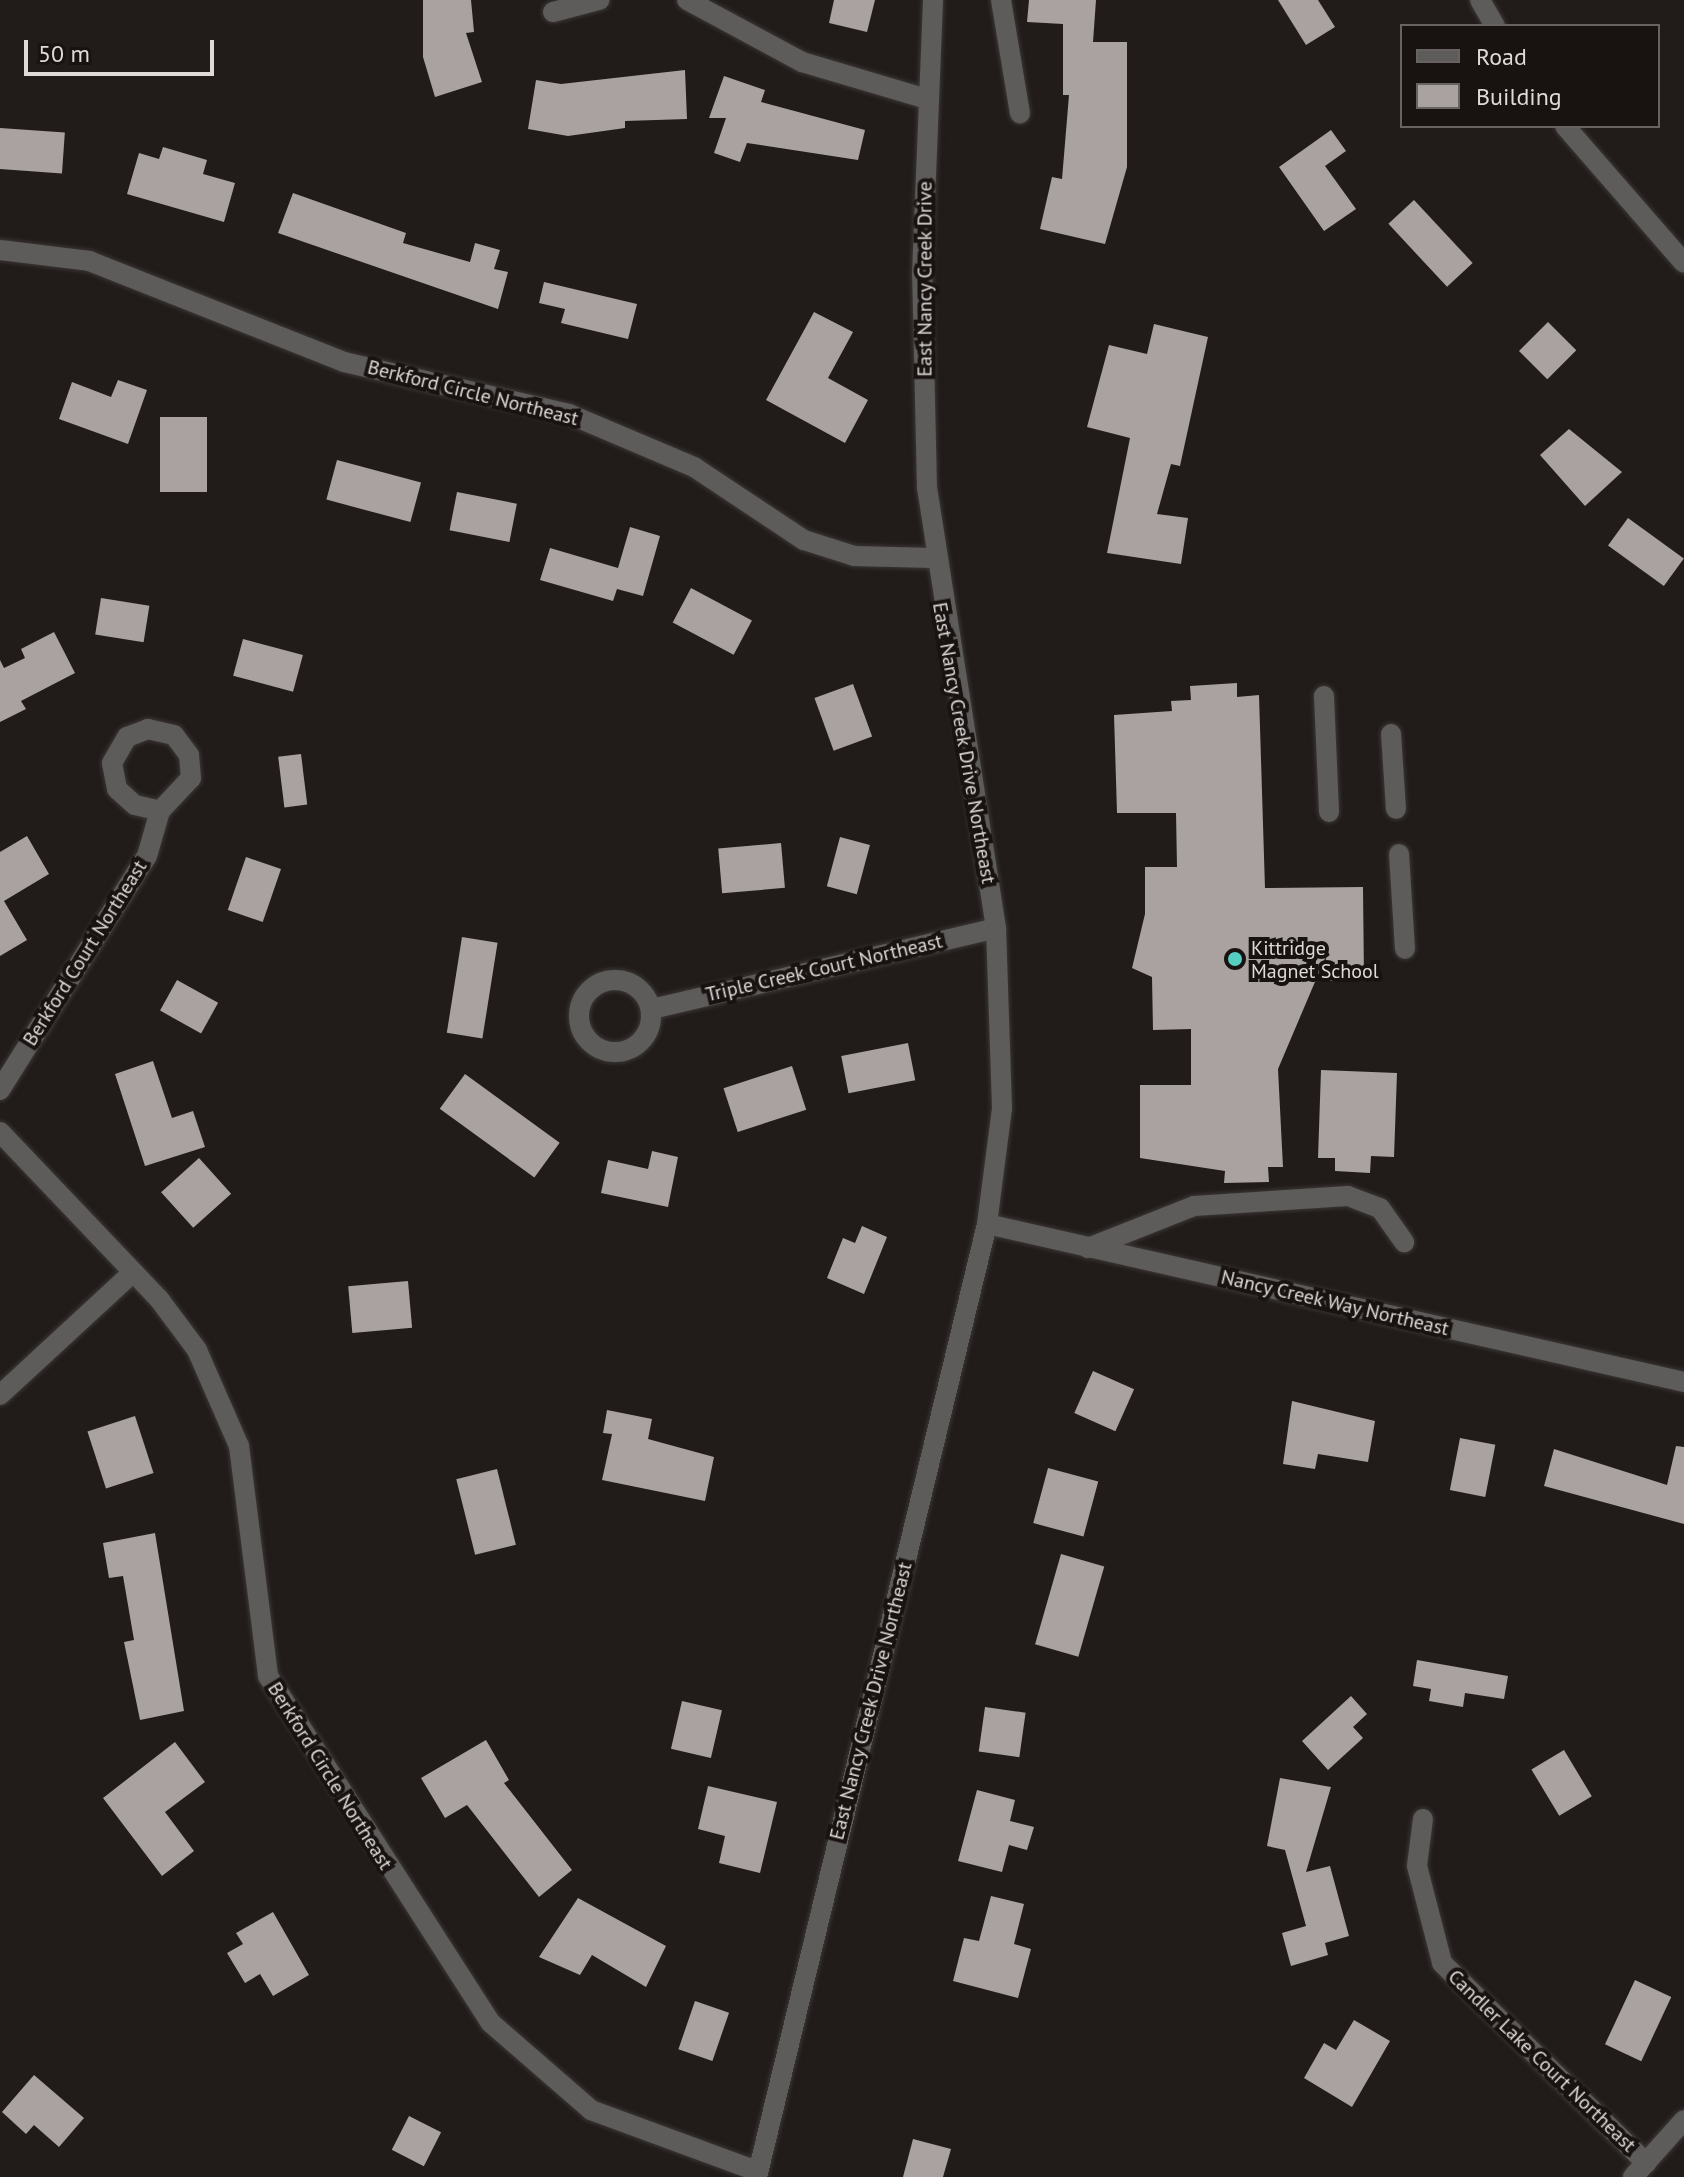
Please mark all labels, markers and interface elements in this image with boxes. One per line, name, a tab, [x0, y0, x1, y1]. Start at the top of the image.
scale bar	[28, 24, 218, 74]
legend	[1400, 24, 1660, 128]
text: 50 m	[38, 38, 90, 69]
text: Road	[1476, 41, 1527, 72]
text: Building	[1476, 81, 1562, 112]
street label: East Nancy Creek Drive	[913, 181, 937, 377]
street label: Berkford Circle Northeast	[365, 355, 581, 431]
street label: East Nancy Creek Drive Northeast	[927, 600, 1001, 886]
street label: Berkford Court Northeast	[18, 856, 152, 1050]
street label: Triple Creek Court Northeast	[703, 929, 945, 1007]
place label: Kittridge Magnet School	[1251, 936, 1379, 983]
marker: Kittridge Magnet School	[1226, 950, 1244, 968]
street label: Nancy Creek Way Northeast	[1218, 1265, 1452, 1341]
street label: East Nancy Creek Drive Northeast	[825, 1559, 917, 1843]
street label: Berkford Circle Northeast	[262, 1678, 398, 1874]
street label: Candler Lake Court Northeast	[1443, 1965, 1641, 2157]

